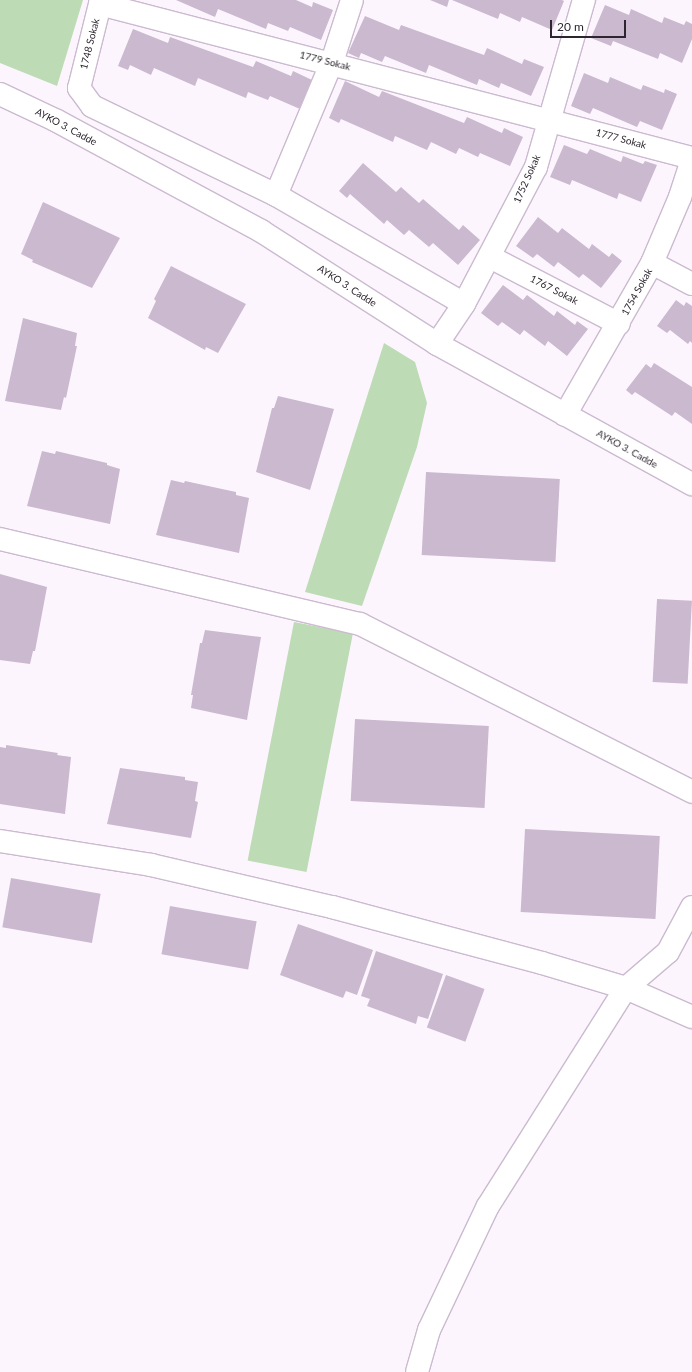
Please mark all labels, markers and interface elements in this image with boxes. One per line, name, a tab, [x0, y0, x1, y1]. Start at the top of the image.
scale bar	[552, 12, 628, 38]
street label: 1748 Sokak	[78, 17, 102, 71]
text: 20 m	[557, 19, 584, 34]
street label: 1779 Sokak	[298, 49, 352, 73]
street label: AYKO 3. Cadde	[33, 106, 99, 148]
street label: 1777 Sokak	[594, 126, 648, 152]
street label: 1752 Sokak	[511, 153, 543, 205]
street label: AYKO 3. Cadde	[315, 262, 379, 310]
street label: 1754 Sokak	[619, 266, 655, 318]
street label: 1767 Sokak	[528, 273, 580, 307]
street label: AYKO 3. Cadde	[594, 427, 660, 471]

